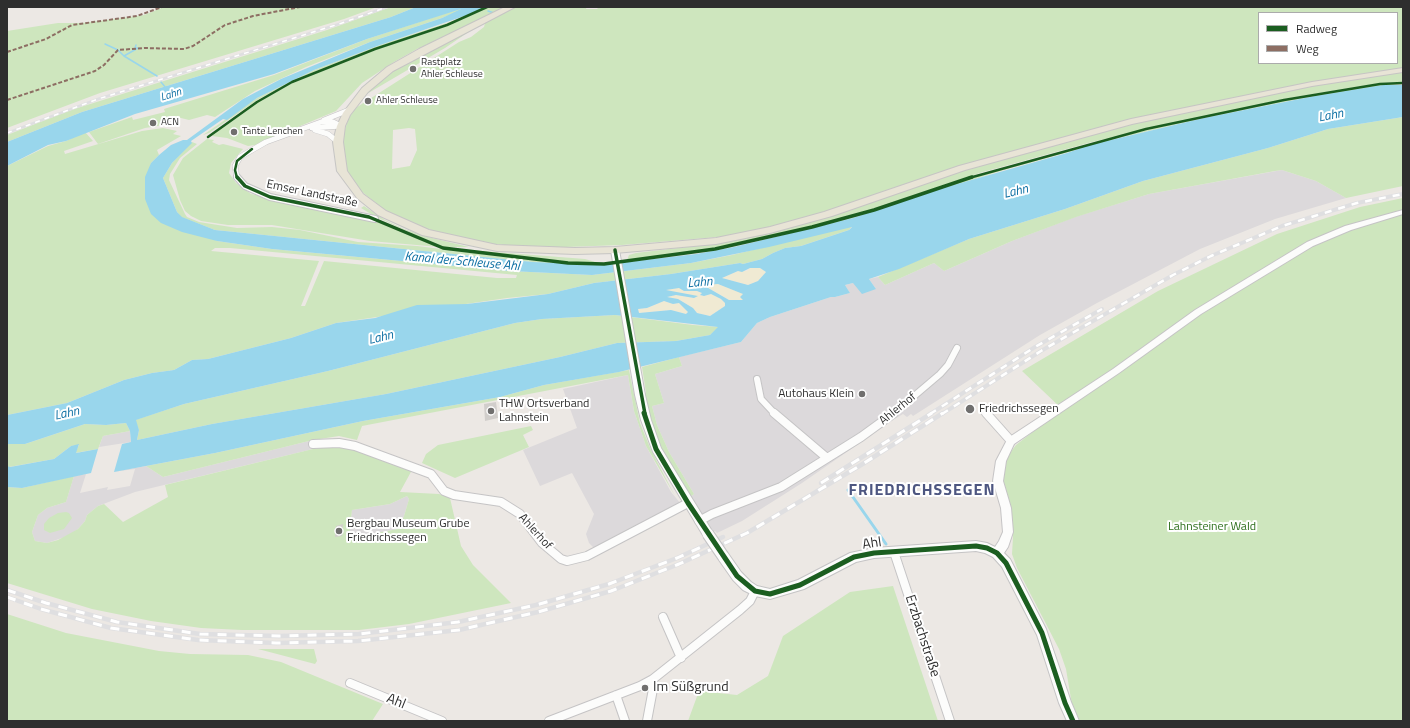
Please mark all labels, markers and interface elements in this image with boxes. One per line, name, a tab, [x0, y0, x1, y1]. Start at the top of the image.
legend	[1258, 12, 1398, 64]
text: Radweg	[1296, 19, 1337, 38]
text: Weg	[1296, 39, 1319, 58]
place label: Rastplatz Ahler Schleuse	[421, 57, 483, 80]
marker: Rastplatz Ahler Schleuse	[408, 64, 418, 74]
water label: Lahn	[159, 85, 183, 105]
place label: Ahler Schleuse	[376, 95, 438, 107]
marker: Ahler Schleuse	[363, 96, 373, 106]
water label: Lahn	[1317, 106, 1345, 126]
place label: ACN	[161, 117, 179, 129]
marker: ACN	[148, 118, 158, 128]
place label: Tante Lenchen	[242, 126, 303, 138]
marker: Tante Lenchen	[229, 127, 239, 137]
street label: Emser Landstraße	[265, 177, 359, 211]
water label: Lahn	[1002, 181, 1030, 203]
water label: Kanal der Schleuse Ahl	[404, 249, 520, 275]
water label: Lahn	[687, 274, 713, 292]
water label: Lahn	[367, 328, 395, 348]
place label: Autohaus Klein	[778, 387, 854, 401]
marker: Autohaus Klein	[857, 389, 867, 399]
street label: Ahlerhof	[877, 390, 919, 428]
place label: THW Ortsverband Lahnstein	[499, 397, 589, 425]
place label: Friedrichssegen	[979, 402, 1059, 416]
marker: Friedrichssegen	[964, 403, 976, 415]
water label: Lahn	[53, 404, 81, 424]
marker: THW Ortsverband Lahnstein	[486, 406, 496, 416]
district label: FRIEDRICHSSEGEN	[849, 481, 995, 501]
street label: Ahlerhof	[515, 511, 555, 553]
place label: Bergbau Museum Grube Friedrichssegen	[347, 517, 469, 545]
park label: Lahnsteiner Wald	[1168, 520, 1256, 534]
marker: Bergbau Museum Grube Friedrichssegen	[334, 526, 344, 536]
street label: Ahl	[861, 534, 883, 554]
street label: Erzbachstraße	[901, 593, 943, 679]
place label: Im Süßgrund	[653, 680, 729, 696]
marker: Im Süßgrund	[640, 683, 650, 693]
street label: Ahl	[384, 691, 408, 713]

